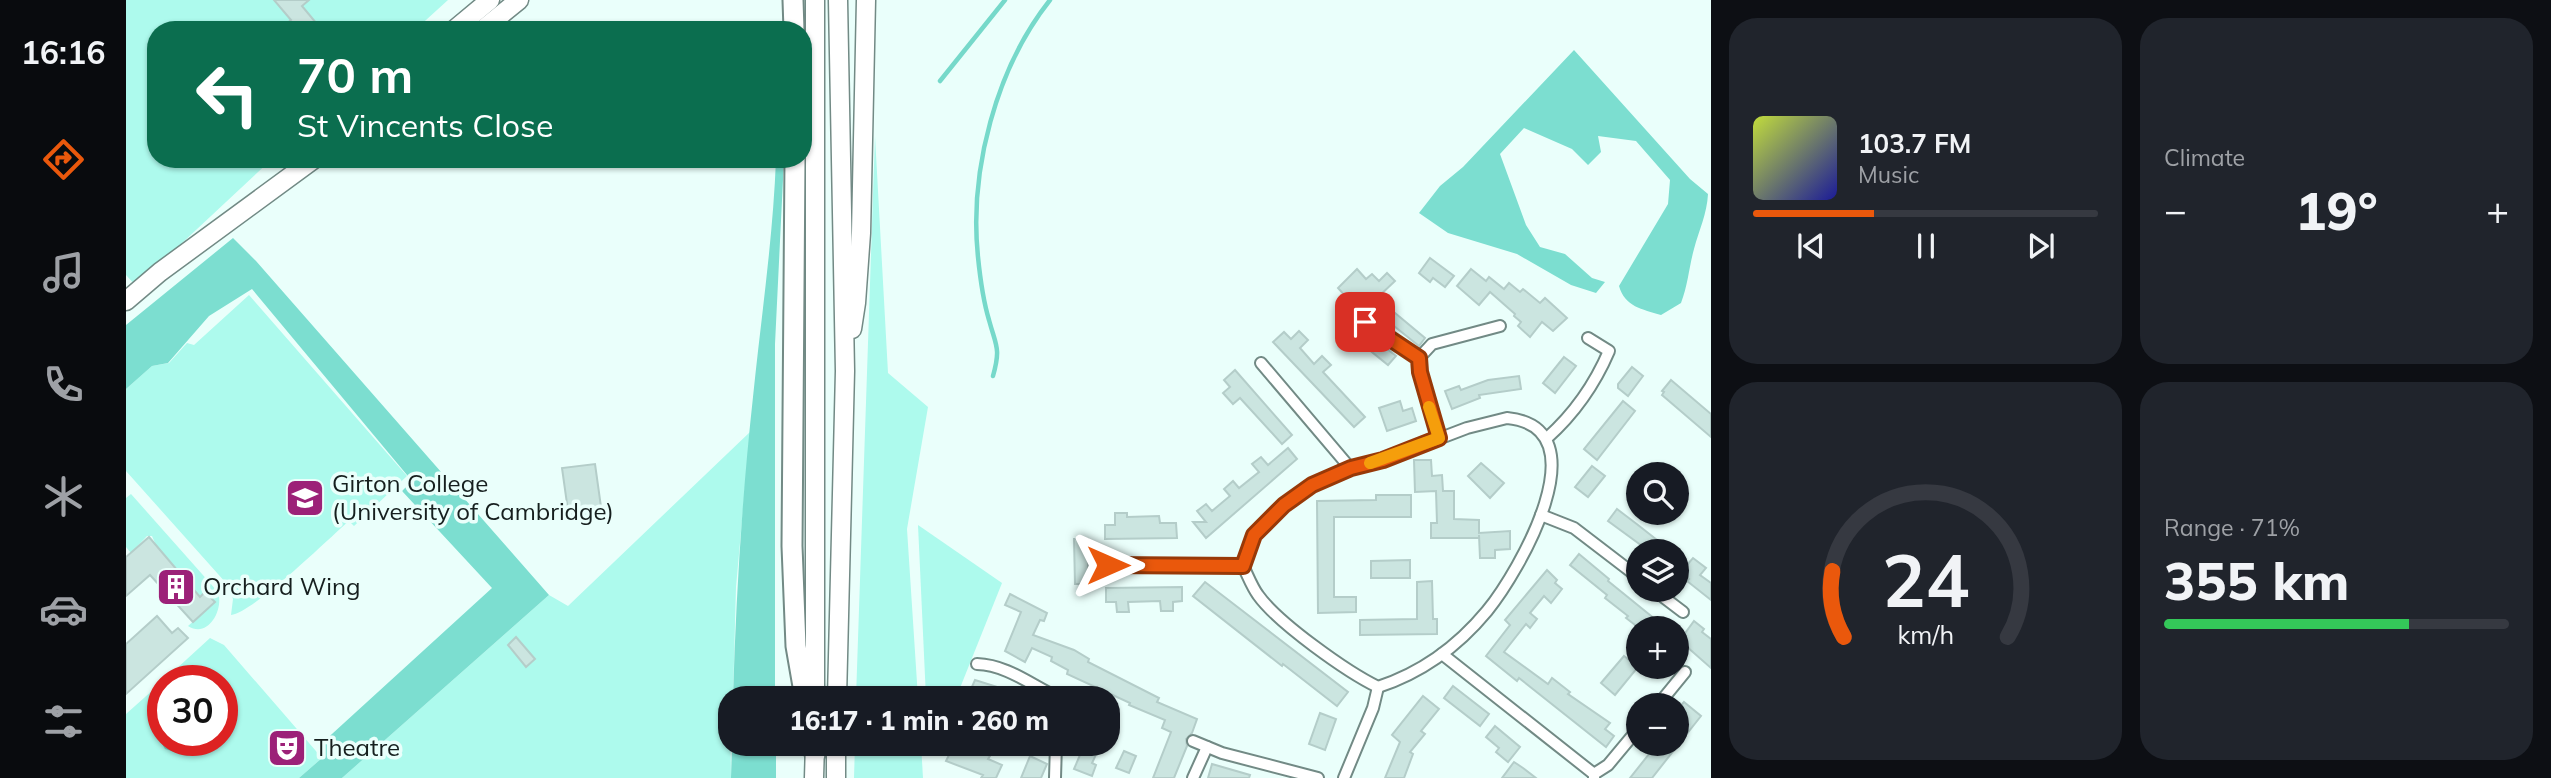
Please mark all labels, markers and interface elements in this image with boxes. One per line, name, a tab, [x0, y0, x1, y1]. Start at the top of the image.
text: 16:16	[21, 32, 105, 72]
text: 70 m	[297, 44, 413, 105]
icon: left	[182, 49, 273, 140]
text: St Vincents Close	[297, 105, 553, 145]
text: 103.7 FM	[1858, 127, 1971, 160]
icon: directions	[39, 135, 88, 184]
text: Climate	[2164, 143, 2245, 172]
text: Music	[1858, 160, 1919, 189]
text: 19°	[2295, 178, 2378, 243]
text: −	[2164, 186, 2187, 234]
text: +	[2486, 186, 2509, 234]
icon: previous	[1792, 227, 1830, 265]
icon: pause	[1907, 227, 1945, 265]
icon: next	[2022, 227, 2060, 265]
icon: music	[39, 248, 88, 297]
pin	[1335, 292, 1395, 352]
icon: arrive	[1346, 303, 1384, 341]
icon: phone	[39, 360, 88, 409]
map controls	[1626, 462, 1689, 756]
button: search	[1626, 462, 1689, 525]
place label: Girton College (University of Cambridge)	[332, 468, 614, 526]
icon: climate	[39, 472, 88, 521]
school or university icon: Girton College (University of Cambridge)	[284, 477, 326, 519]
text: Range · 71%	[2164, 513, 2300, 542]
position arrow	[1071, 528, 1145, 602]
text: 24	[1882, 534, 1969, 625]
button: layers	[1626, 539, 1689, 602]
text: 355 km	[2164, 548, 2349, 613]
building icon: Orchard Wing	[155, 566, 197, 608]
place label: Orchard Wing	[203, 571, 361, 601]
icon: car	[39, 585, 88, 634]
button: +	[1626, 616, 1689, 679]
text: km/h	[1897, 619, 1954, 650]
speed limit sign: 30	[147, 665, 238, 756]
button: −	[1626, 693, 1689, 756]
icon: filters	[39, 697, 88, 746]
text: 16:17 · 1 min · 260 m	[789, 704, 1049, 737]
theatre icon: Theatre	[266, 727, 308, 769]
place label: Theatre	[314, 732, 400, 762]

